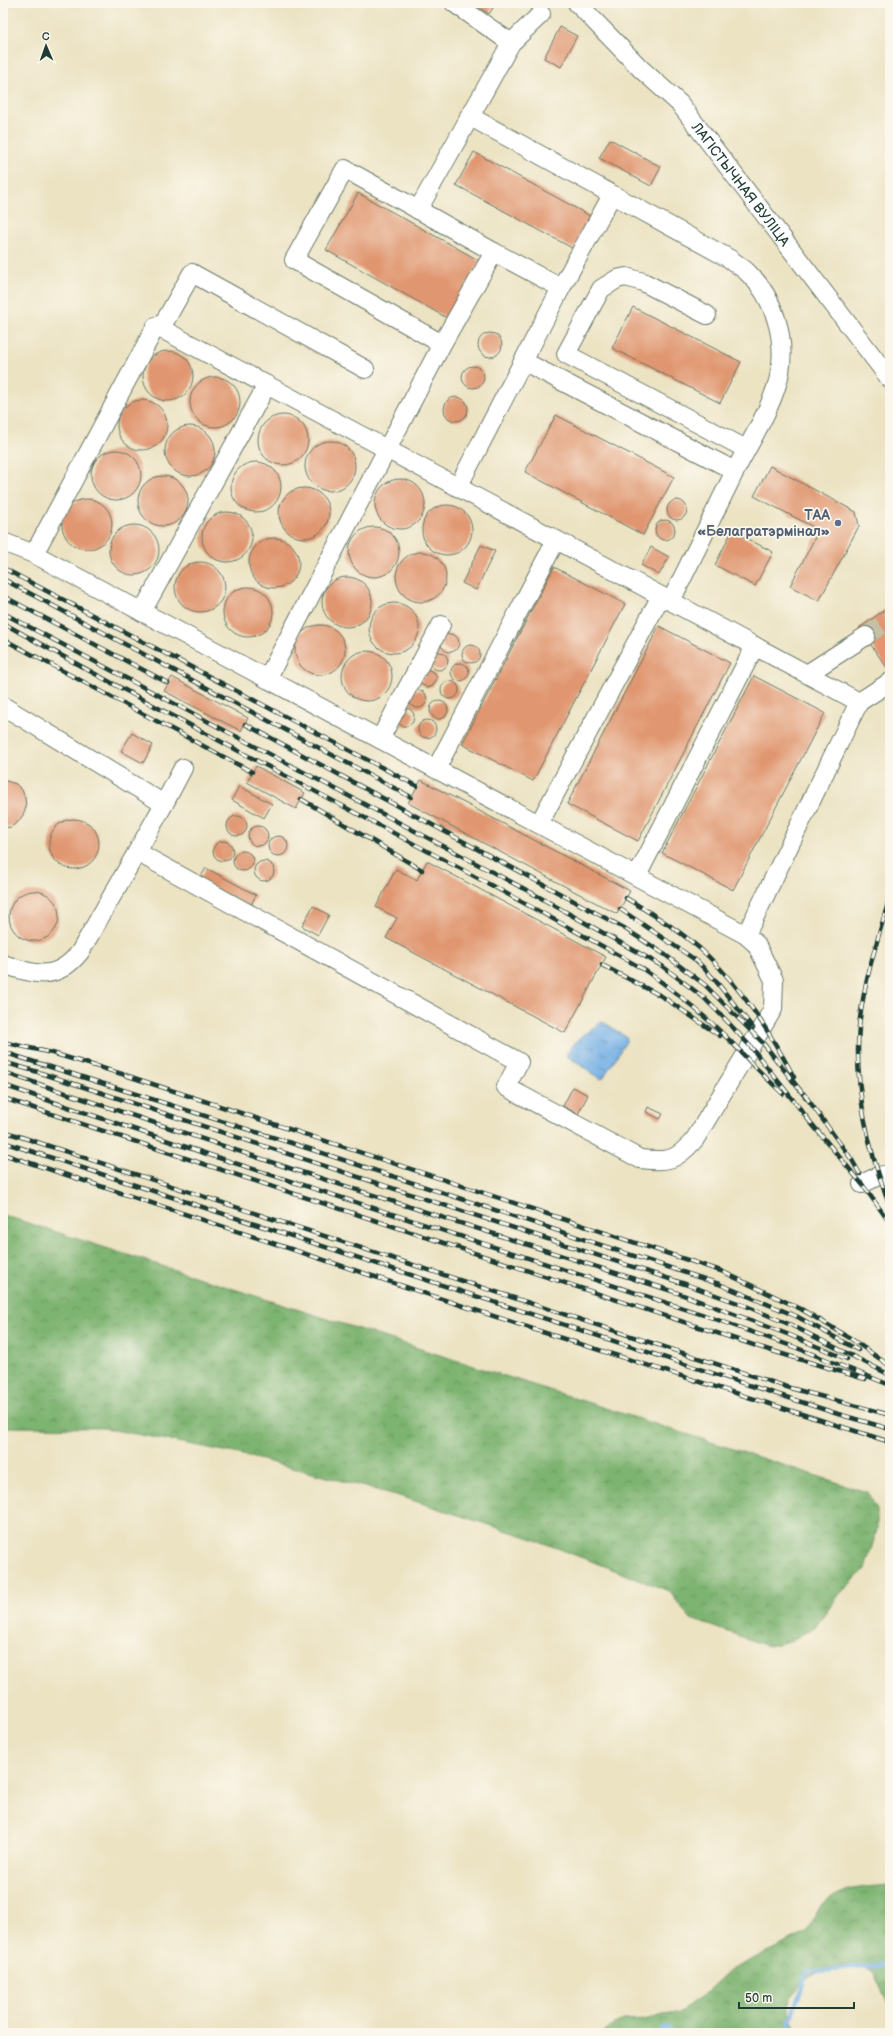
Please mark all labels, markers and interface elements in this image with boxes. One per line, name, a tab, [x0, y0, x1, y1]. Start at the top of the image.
north arrow	[26, 26, 66, 66]
text: С	[42, 30, 50, 43]
street label: ЛАГІСТЫЧНАЯ ВУЛІЦА	[688, 118, 794, 250]
place label: ТАА «Белагратэрмінал»	[697, 507, 830, 540]
marker: ТАА «Белагратэрмінал»	[833, 518, 843, 528]
scale bar	[739, 1984, 854, 2010]
text: 50 m	[745, 1991, 772, 2006]

